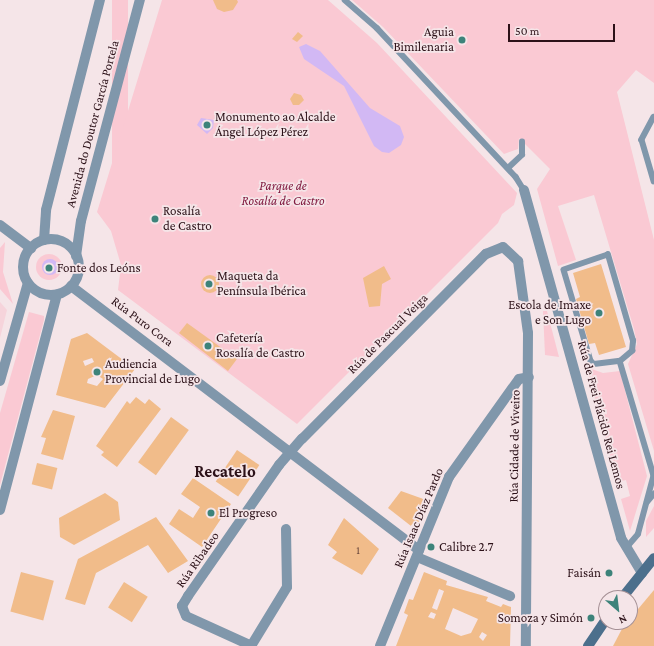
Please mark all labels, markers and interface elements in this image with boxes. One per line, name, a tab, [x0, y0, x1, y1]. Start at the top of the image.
scale bar	[510, 16, 617, 42]
text: 50 m	[515, 24, 539, 38]
place label: Aguia Bimilenaria	[393, 25, 454, 56]
marker: Aguia Bimilenaria	[457, 35, 467, 45]
street label: Avenida do Doutor García Portela	[63, 39, 123, 209]
place label: Monumento ao Alcalde Ángel López Pérez	[215, 110, 335, 141]
marker: Monumento ao Alcalde Ángel López Pérez	[202, 120, 212, 130]
park label: Parque de Rosalía de Castro	[242, 179, 324, 210]
place label: Rosalía de Castro	[163, 204, 212, 235]
marker: Rosalía de Castro	[150, 214, 160, 224]
place label: Fonte dos Leóns	[57, 260, 140, 276]
marker: Fonte dos Leóns	[44, 263, 54, 273]
place label: Maqueta da Península Ibérica	[217, 269, 306, 300]
marker: Maqueta da Península Ibérica	[204, 279, 214, 289]
street label: Rúa de Pascual Veiga	[345, 291, 431, 377]
street label: Rúa Puro Cora	[108, 294, 176, 350]
place label: Escola de Imaxe e Son Lugo	[508, 298, 591, 329]
marker: Escola de Imaxe e Son Lugo	[594, 308, 604, 318]
place label: Cafetería Rosalía de Castro	[216, 331, 305, 362]
street label: Rúa de Frei Plácido Rei Lemos	[574, 339, 628, 491]
marker: Cafetería Rosalía de Castro	[203, 341, 213, 351]
place label: Audiencia Provincial de Lugo	[105, 357, 200, 388]
marker: Audiencia Provincial de Lugo	[92, 367, 102, 377]
street label: Rúa Cidade de Viveiro	[506, 390, 524, 502]
district label: Recatelo	[194, 462, 256, 482]
street label: Rúa Isaac Díaz Pardo	[391, 466, 447, 570]
place label: El Progreso	[219, 505, 277, 521]
marker: El Progreso	[206, 508, 216, 518]
street label: Rúa Ribadeo	[173, 529, 223, 591]
place label: Calibre 2.7	[439, 539, 493, 555]
marker: Calibre 2.7	[426, 542, 436, 552]
house number: 1	[356, 543, 360, 557]
place label: Faisán	[567, 565, 601, 581]
marker: Faisán	[604, 568, 614, 578]
north arrow	[598, 590, 638, 630]
place label: Somoza y Simón	[498, 610, 583, 626]
marker: Somoza y Simón	[586, 613, 596, 623]
text: N	[617, 613, 629, 627]

